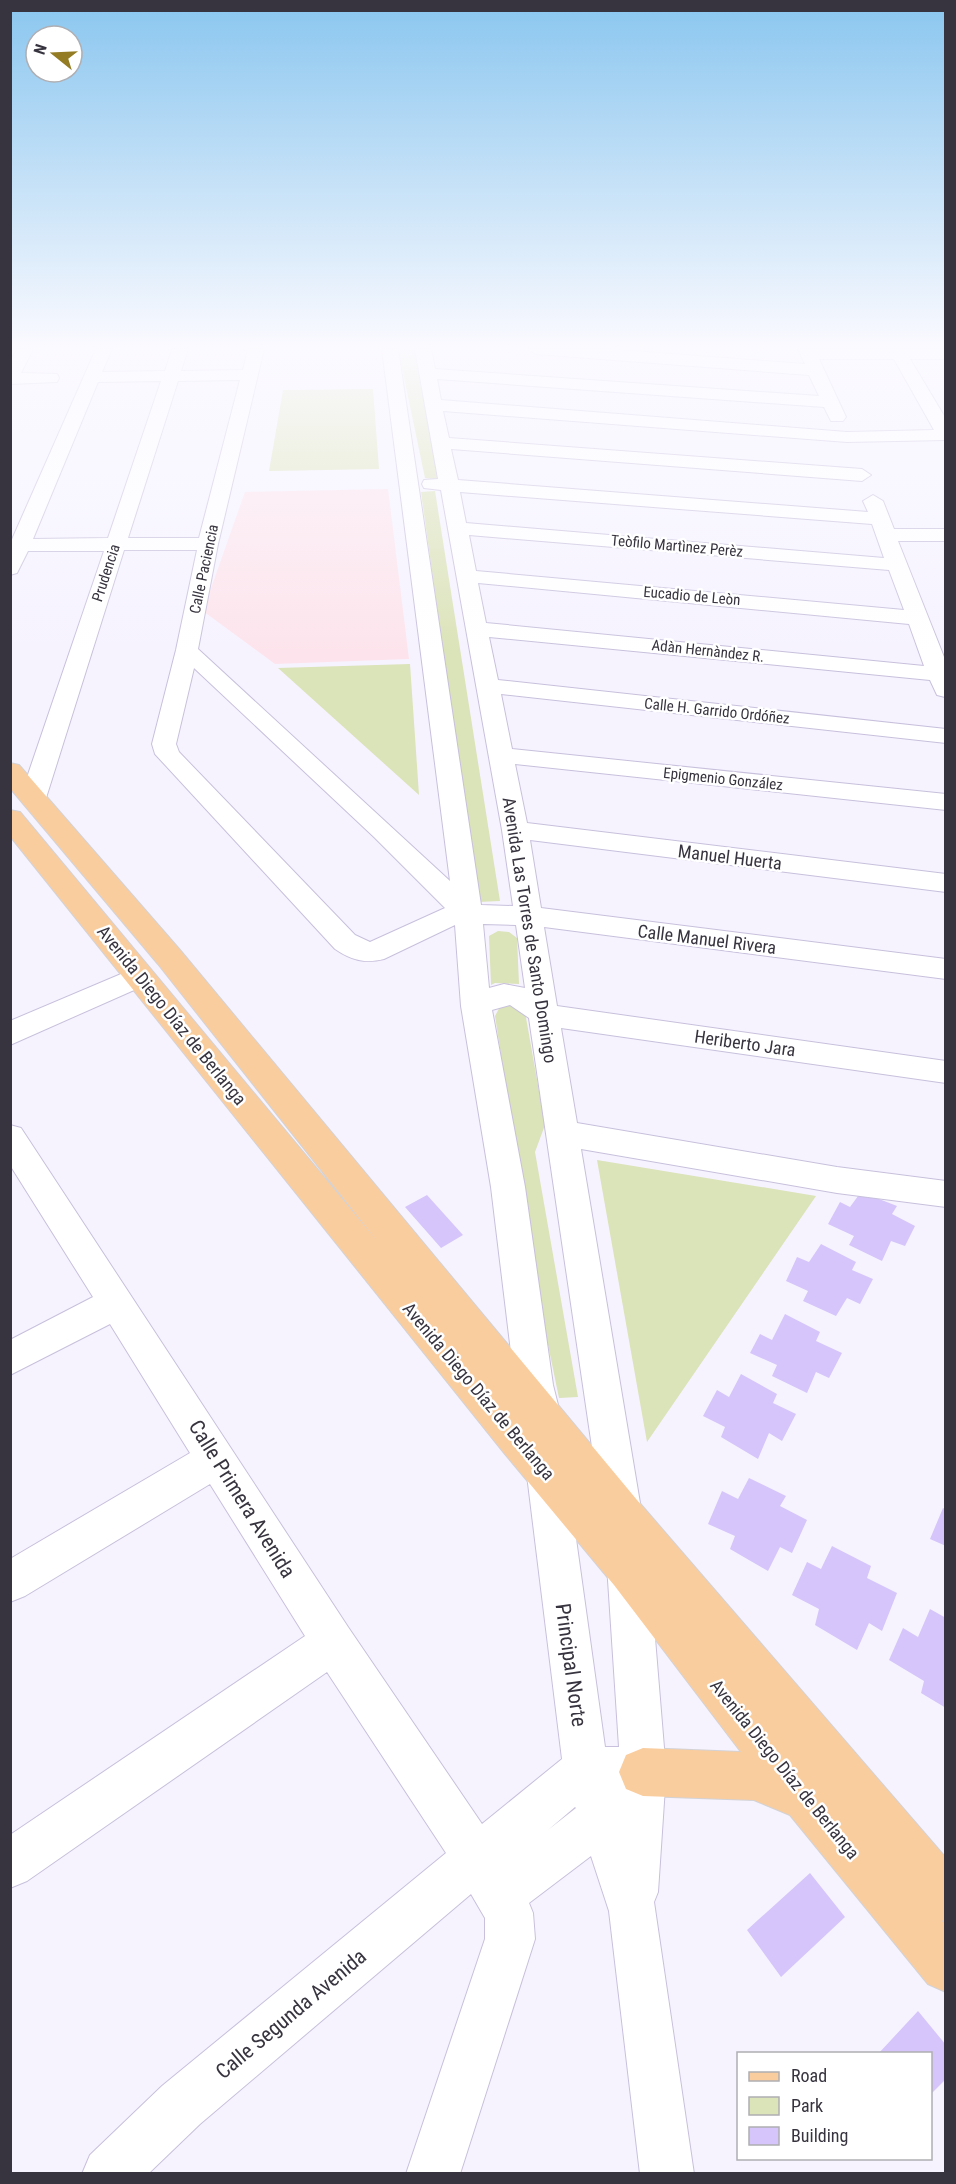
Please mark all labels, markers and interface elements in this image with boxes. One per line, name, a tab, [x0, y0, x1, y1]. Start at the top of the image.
north arrow	[24, 24, 84, 84]
text: N	[30, 42, 51, 57]
street label: Calle Paciencia	[186, 523, 222, 615]
street label: Teòfilo Martìnez Perèz	[610, 531, 744, 561]
street label: Prudencia	[88, 542, 124, 604]
street label: Eucadio de Leòn	[643, 583, 741, 609]
street label: Adàn Hernàndez R.	[651, 636, 765, 666]
street label: Calle H. Garrido Ordóñez	[643, 694, 791, 728]
street label: Epigmenio González	[662, 764, 784, 794]
street label: Avenida Las Torres de Santo Domingo	[499, 796, 561, 1064]
street label: Manuel Huerta	[677, 840, 783, 874]
street label: Calle Manuel Rivera	[637, 920, 777, 958]
street label: Avenida Diego Díaz de Berlanga	[93, 921, 251, 1109]
street label: Heriberto Jara	[693, 1026, 797, 1060]
street label: Avenida Diego Díaz de Berlanga	[399, 1298, 559, 1484]
street label: Calle Primera Avenida	[184, 1416, 300, 1582]
street label: Principal Norte	[550, 1602, 592, 1728]
street label: Avenida Diego Díaz de Berlanga	[706, 1675, 864, 1863]
street label: Calle Segunda Avenida	[211, 1944, 371, 2084]
legend	[737, 2052, 932, 2160]
text: Road	[791, 2065, 827, 2086]
text: Park	[791, 2095, 823, 2116]
text: Building	[791, 2125, 848, 2146]

